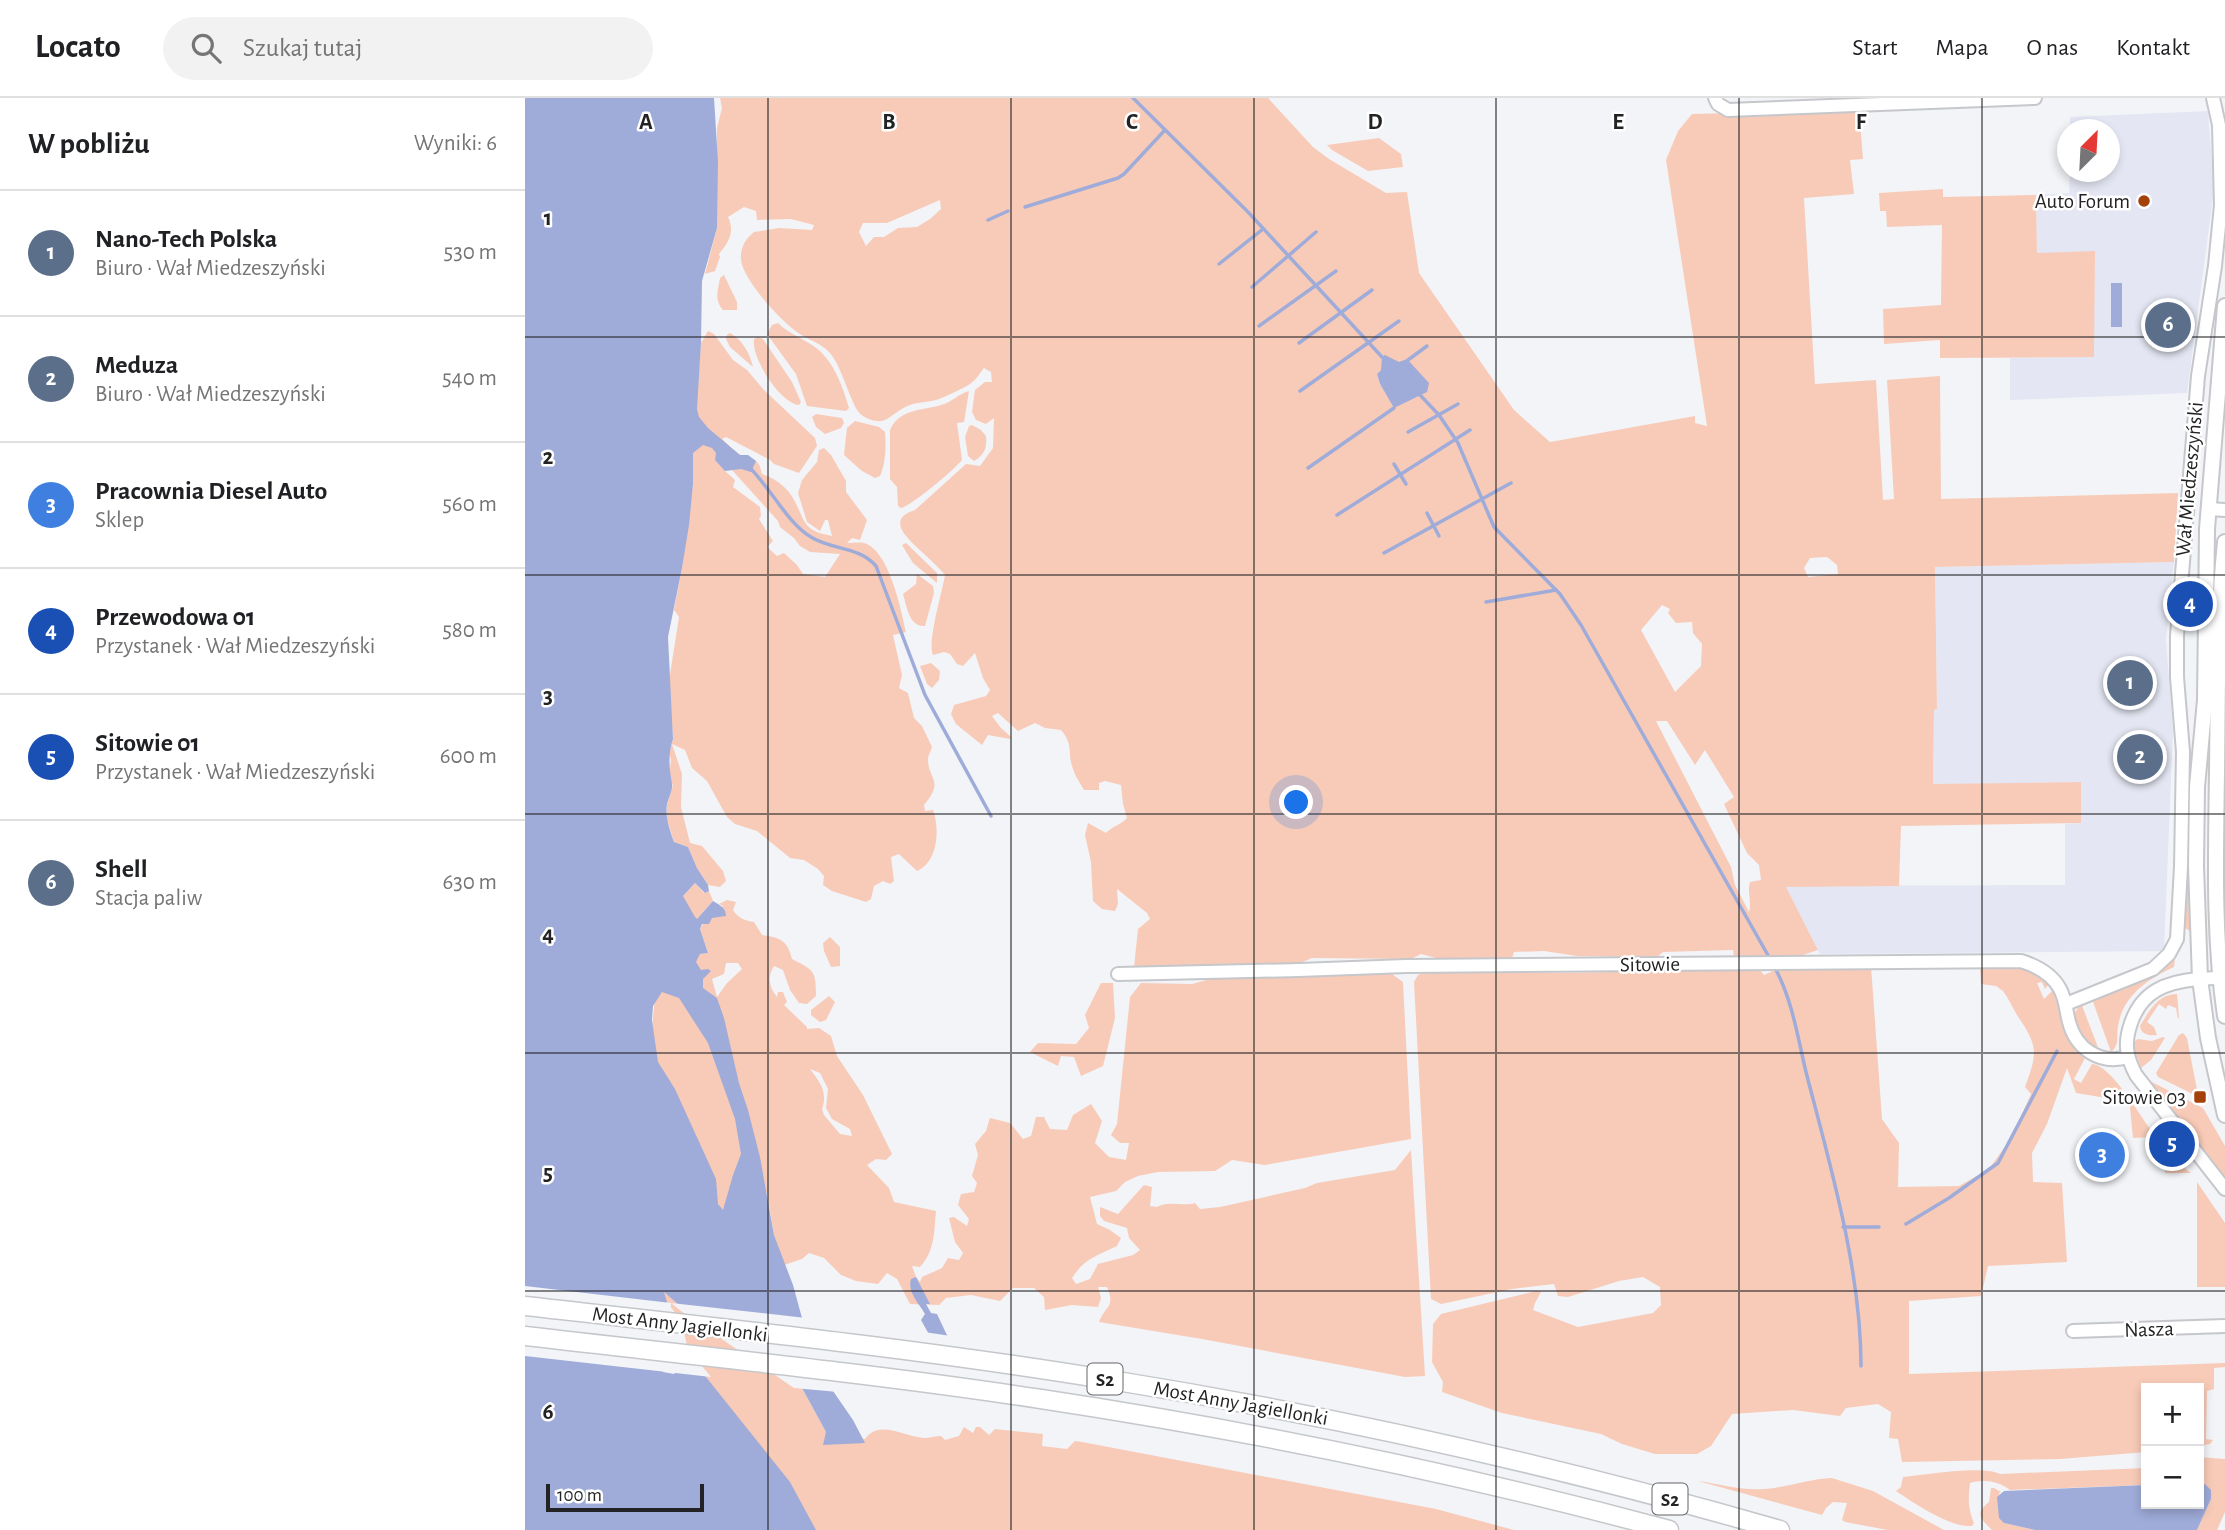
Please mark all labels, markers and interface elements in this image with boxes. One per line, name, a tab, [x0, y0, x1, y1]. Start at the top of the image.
search box	[163, 17, 653, 80]
icon: search	[187, 29, 225, 67]
text: Locato	[35, 31, 121, 64]
text: Szukaj tutaj	[243, 35, 362, 61]
text: Start	[1852, 36, 1897, 60]
text: Mapa	[1935, 36, 1989, 60]
text: O nas	[2027, 36, 2078, 60]
text: Kontakt	[2116, 36, 2190, 60]
text: A	[639, 111, 653, 134]
text: B	[882, 111, 896, 134]
text: C	[1126, 111, 1138, 134]
text: D	[1367, 111, 1383, 134]
text: E	[1612, 111, 1624, 134]
text: F	[1856, 111, 1867, 134]
north arrow	[2057, 119, 2120, 182]
text: W pobliżu	[28, 129, 150, 159]
text: Wyniki: 6	[414, 132, 497, 155]
place label: Auto Forum	[2035, 191, 2130, 212]
marker: Auto Forum	[2136, 193, 2152, 209]
text: 1	[544, 207, 552, 230]
text: Nano-Tech Polska	[95, 226, 277, 252]
text: 1	[47, 241, 55, 264]
text: 530 m	[444, 241, 497, 264]
text: Biuro · Wał Miedzeszyński	[95, 257, 326, 280]
pin: 6	[2145, 299, 2191, 351]
text: Meduza	[95, 352, 178, 378]
text: 2	[46, 367, 56, 390]
text: 540 m	[442, 367, 497, 390]
text: Biuro · Wał Miedzeszyński	[95, 383, 326, 406]
street label: Wał Miedzeszyński	[2172, 401, 2207, 557]
text: 2	[543, 446, 554, 469]
text: Pracownia Diesel Auto	[95, 478, 327, 504]
text: 3	[46, 493, 56, 516]
text: 560 m	[442, 493, 497, 516]
text: Sklep	[95, 509, 144, 532]
pin: 4	[2167, 578, 2213, 630]
text: Przewodowa 01	[95, 604, 255, 630]
text: 4	[45, 619, 57, 642]
text: 580 m	[442, 619, 497, 642]
text: Przystanek · Wał Miedzeszyński	[95, 635, 375, 658]
pin: 1	[2107, 657, 2153, 709]
text: 3	[543, 685, 553, 708]
text: Sitowie 01	[95, 730, 200, 756]
pin: 2	[2117, 731, 2163, 783]
text: 5	[46, 745, 56, 768]
text: 600 m	[440, 745, 497, 768]
text: Przystanek · Wał Miedzeszyński	[95, 761, 375, 784]
your location	[1279, 785, 1313, 819]
text: Shell	[95, 856, 148, 882]
text: 6	[45, 871, 57, 894]
text: 630 m	[442, 871, 497, 894]
text: Stacja paliw	[95, 887, 202, 910]
text: 4	[542, 923, 554, 946]
street label: Sitowie	[1620, 953, 1680, 976]
place label: Sitowie 03	[2102, 1087, 2186, 1108]
marker: Sitowie 03	[2192, 1089, 2208, 1105]
pin: 5	[2149, 1118, 2195, 1170]
pin: 3	[2079, 1129, 2125, 1181]
text: 5	[543, 1162, 553, 1185]
street label: Most Anny Jagiellonki	[591, 1303, 769, 1346]
street label: Nasza	[2124, 1318, 2175, 1341]
road number: S2	[1087, 1364, 1123, 1394]
street label: Most Anny Jagiellonki	[1152, 1378, 1330, 1429]
map controls	[2141, 1383, 2204, 1509]
button: +	[2141, 1383, 2204, 1446]
text: 6	[542, 1401, 554, 1424]
button: −	[2141, 1446, 2204, 1509]
scale bar	[546, 1481, 703, 1513]
road number: S2	[1653, 1484, 1687, 1514]
text: 100 m	[557, 1486, 602, 1505]

